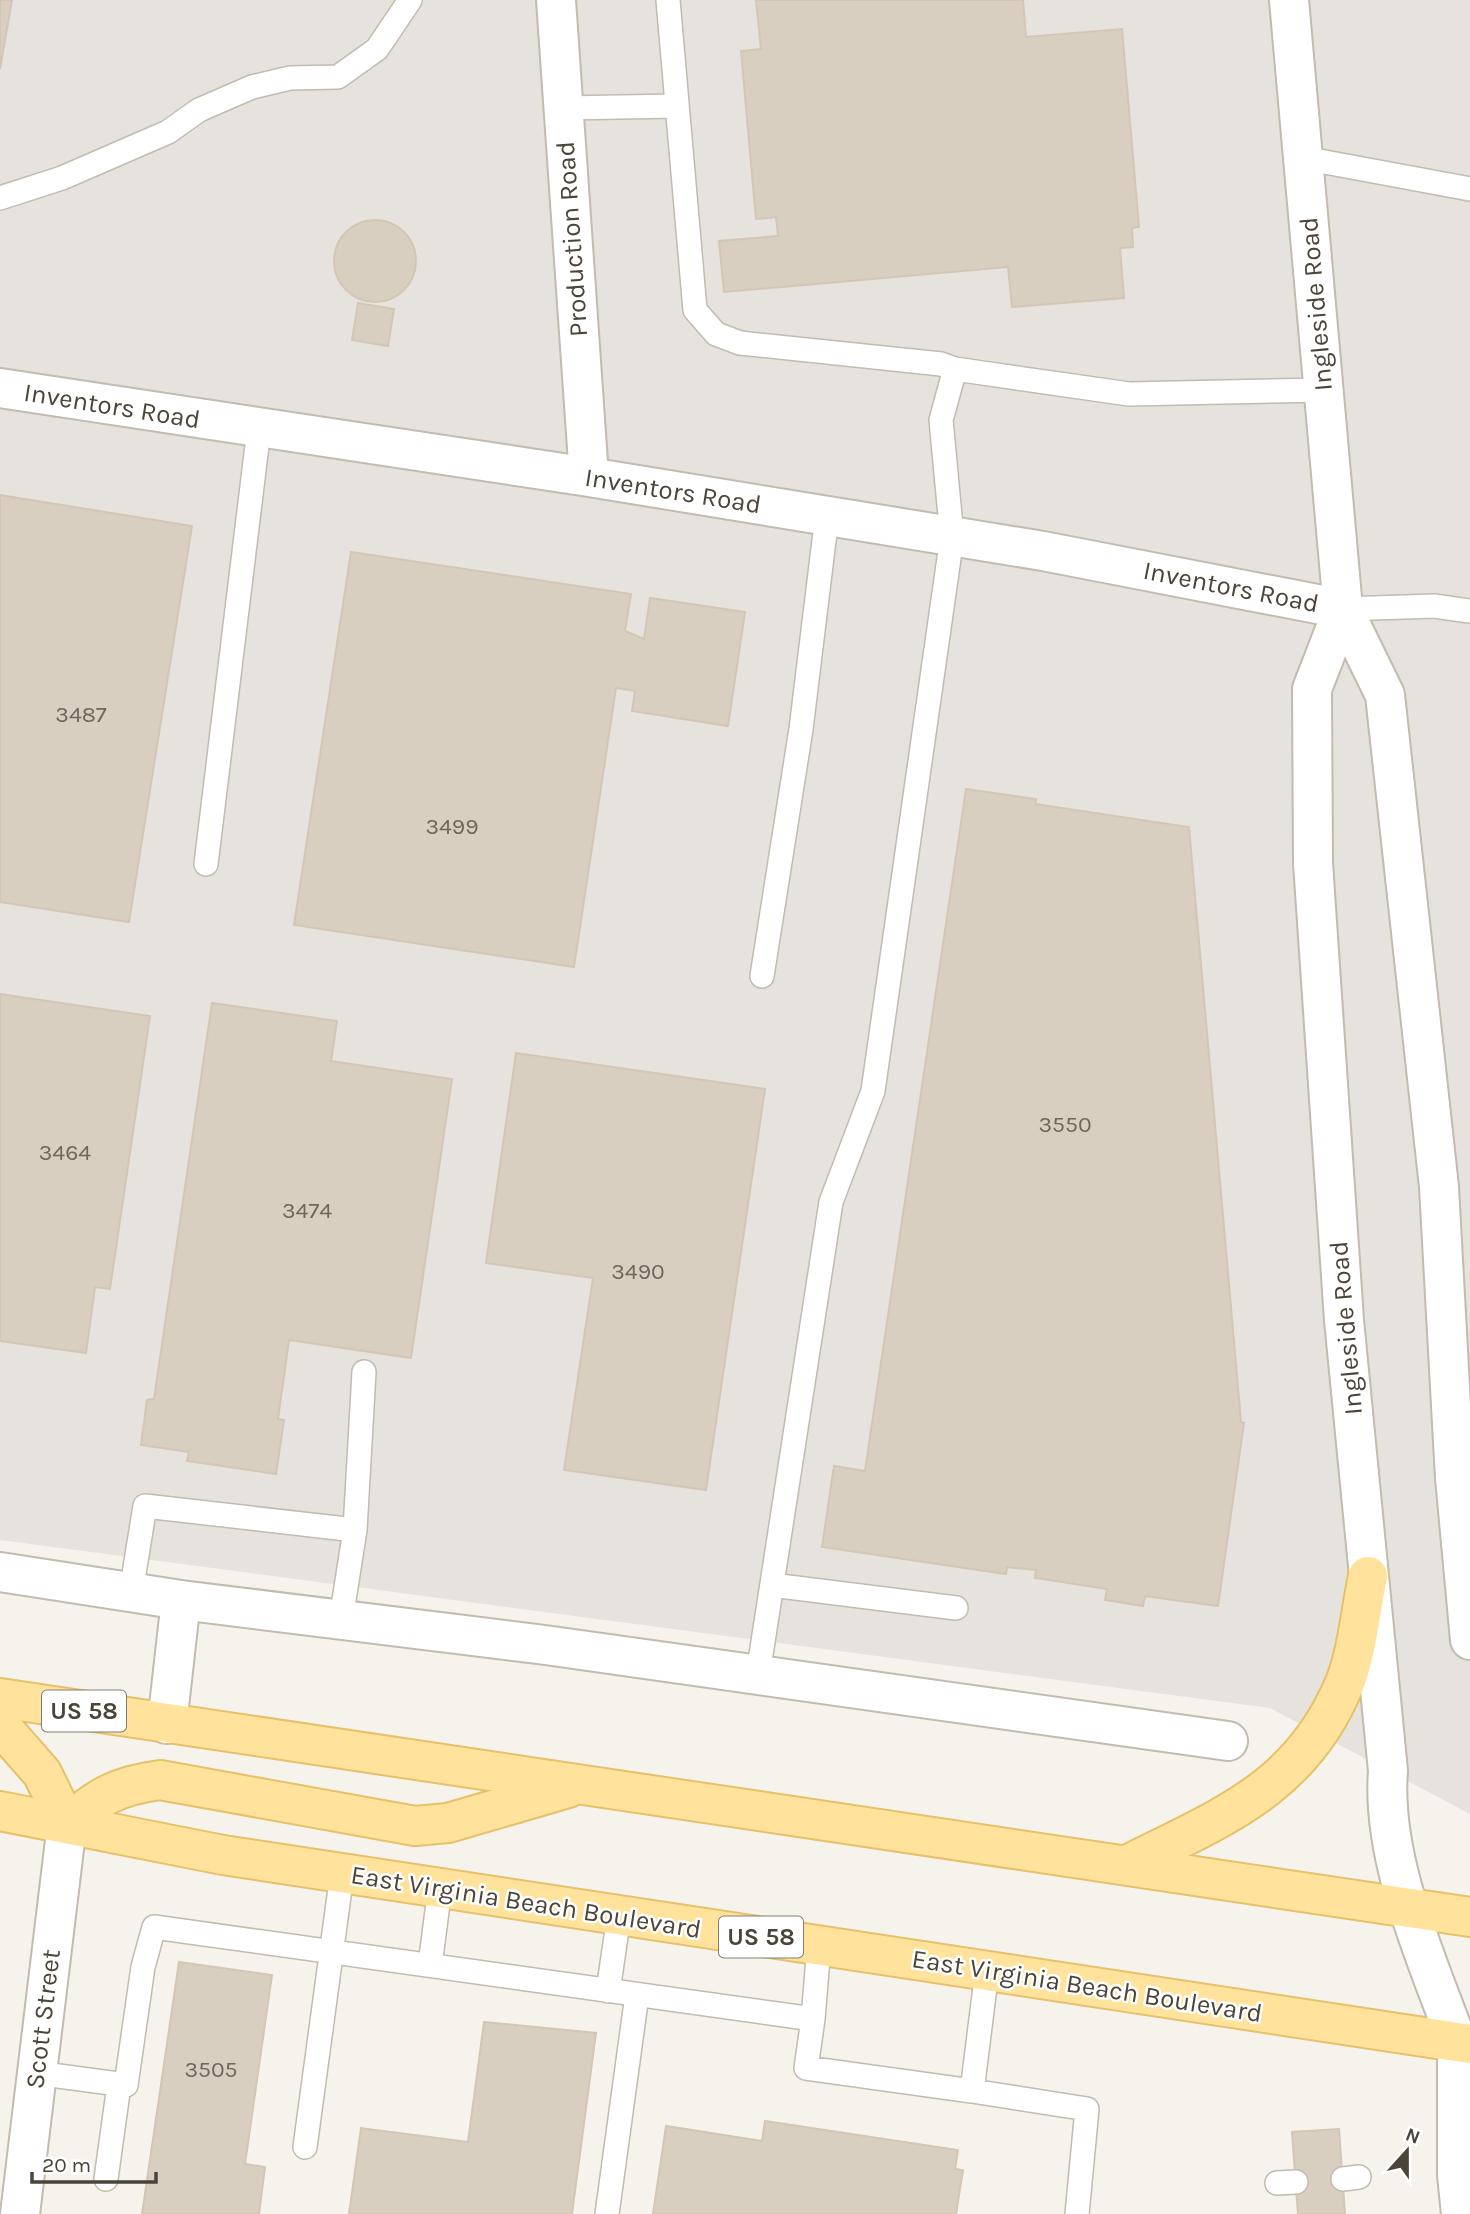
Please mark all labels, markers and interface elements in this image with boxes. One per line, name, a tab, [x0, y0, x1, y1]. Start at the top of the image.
street label: Production Road	[550, 140, 594, 338]
street label: Ingleside Road	[1293, 216, 1339, 392]
street label: Inventors Road	[22, 377, 202, 435]
street label: Inventors Road	[583, 462, 763, 520]
street label: Inventors Road	[1141, 555, 1321, 619]
house number: 3487	[55, 701, 107, 728]
house number: 3499	[425, 813, 479, 840]
house number: 3550	[1038, 1111, 1092, 1138]
house number: 3464	[39, 1139, 91, 1166]
house number: 3474	[282, 1197, 332, 1224]
street label: Ingleside Road	[1323, 1240, 1369, 1416]
house number: 3490	[611, 1258, 665, 1285]
road number: US 58	[42, 1690, 126, 1731]
street label: East Virginia Beach Boulevard	[349, 1859, 703, 1945]
road number: US 58	[719, 1916, 803, 1958]
street label: East Virginia Beach Boulevard	[910, 1943, 1264, 2029]
street label: Scott Street	[19, 1947, 67, 2091]
house number: 3505	[184, 2056, 238, 2083]
north arrow	[1372, 2116, 1442, 2186]
text: N	[1402, 2123, 1423, 2149]
scale bar	[32, 2140, 156, 2184]
text: 20 m	[42, 2153, 91, 2177]

